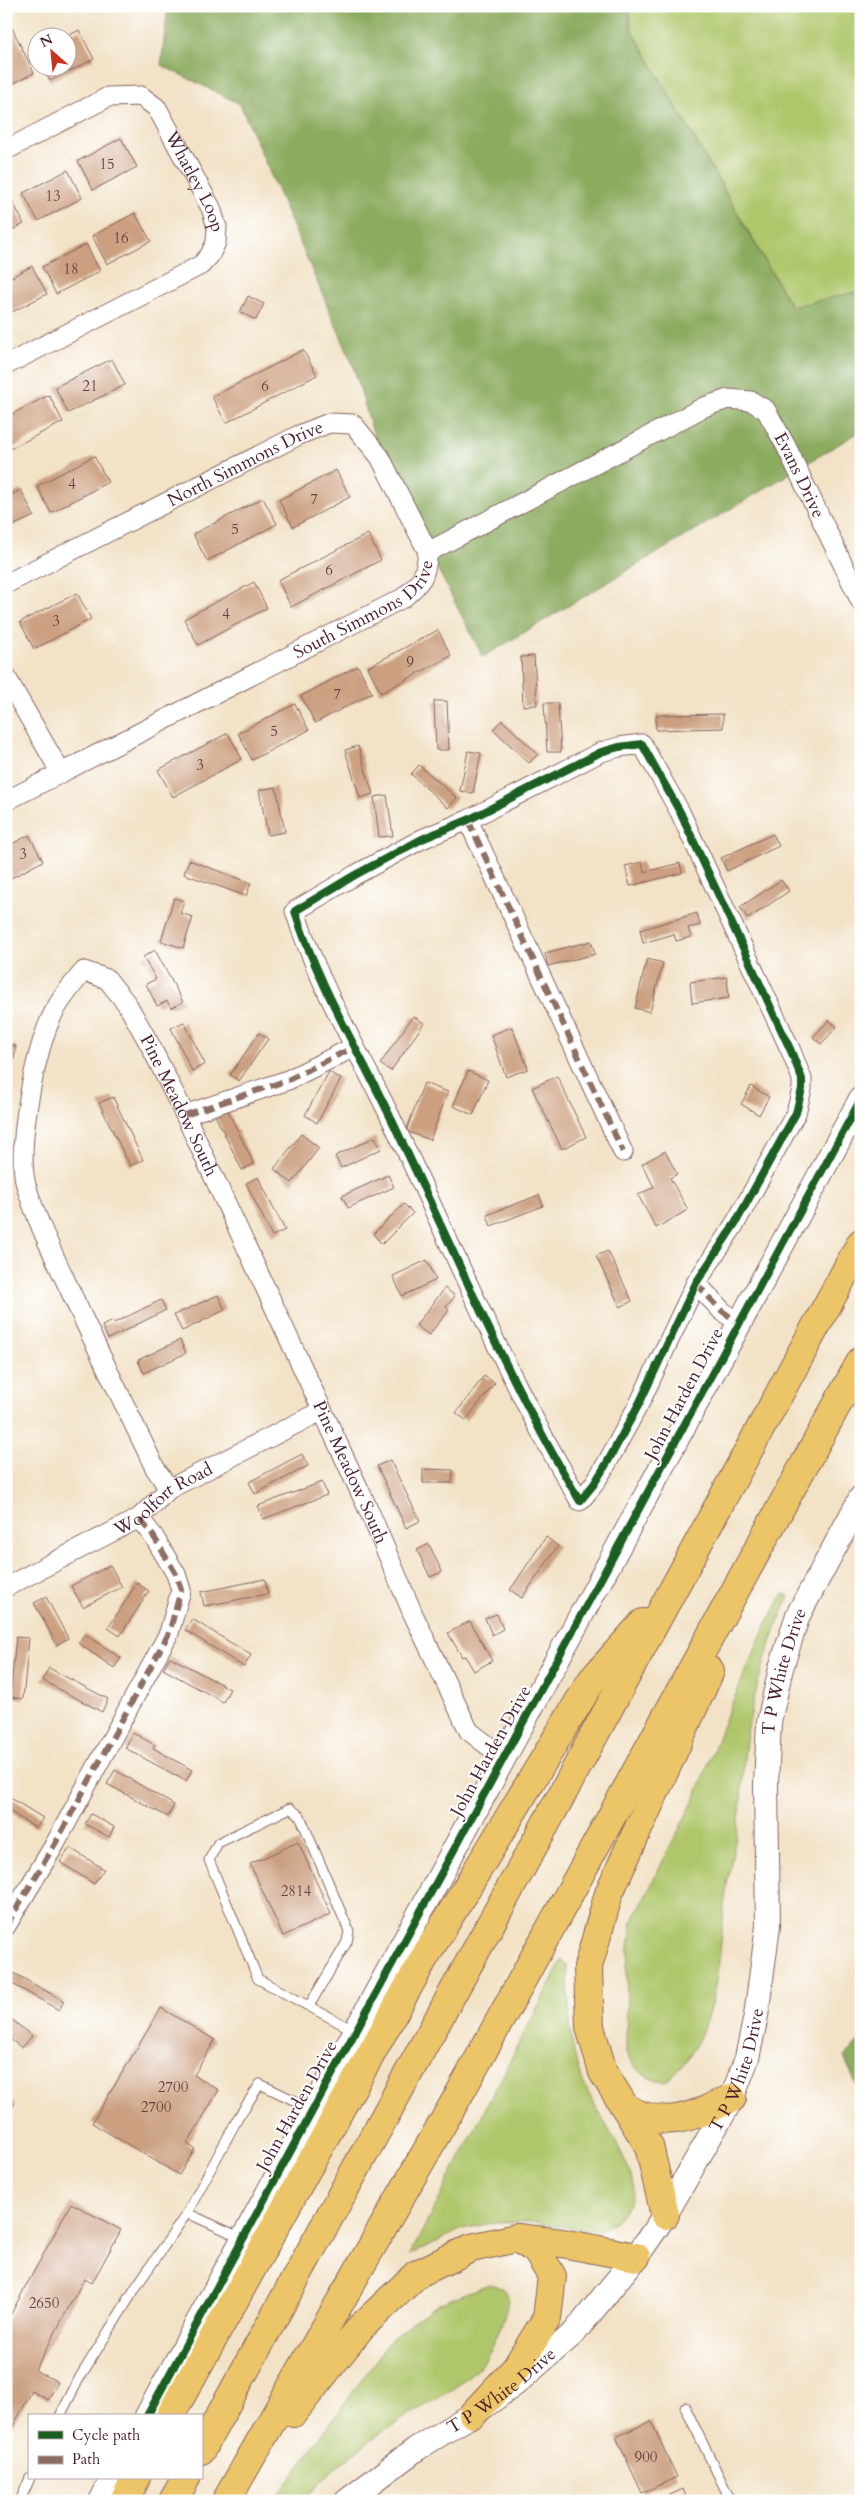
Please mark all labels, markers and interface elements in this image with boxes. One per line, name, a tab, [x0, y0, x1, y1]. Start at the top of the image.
north arrow	[28, 28, 78, 78]
text: N	[37, 30, 56, 52]
street label: Whatley Loop	[159, 126, 230, 235]
house number: 15	[99, 154, 115, 174]
house number: 13	[45, 186, 61, 206]
house number: 16	[113, 228, 129, 248]
house number: 18	[63, 259, 79, 279]
house number: 21	[82, 376, 98, 396]
house number: 6	[261, 376, 269, 396]
street label: North Simmons Drive	[163, 414, 327, 512]
street label: Evans Drive	[768, 428, 831, 522]
house number: 4	[68, 474, 76, 494]
house number: 7	[310, 489, 318, 509]
house number: 5	[231, 519, 239, 539]
street label: South Simmons Drive	[289, 558, 439, 665]
house number: 6	[325, 560, 333, 580]
house number: 4	[222, 604, 230, 624]
house number: 3	[52, 611, 60, 631]
house number: 9	[406, 652, 414, 672]
house number: 7	[333, 684, 341, 704]
house number: 5	[270, 721, 278, 741]
house number: 3	[196, 755, 204, 775]
house number: 3	[19, 844, 27, 864]
street label: Pine Meadow South	[134, 1030, 224, 1180]
street label: John Harden Drive	[637, 1323, 729, 1467]
street label: Pine Meadow South	[307, 1397, 394, 1548]
street label: Woolfort Road	[109, 1456, 217, 1542]
street label: T P White Drive	[756, 1603, 812, 1735]
street label: John Harden Drive	[443, 1681, 537, 1824]
house number: 2814	[281, 1881, 312, 1901]
street label: T P White Drive	[703, 2007, 769, 2136]
street label: John Harden Drive	[249, 2036, 343, 2179]
house number: 2700	[158, 2077, 189, 2097]
house number: 2700	[141, 2097, 172, 2117]
house number: 2650	[29, 2293, 60, 2313]
street label: T P White Drive	[442, 2342, 561, 2440]
legend	[28, 2414, 202, 2480]
text: Cycle path	[72, 2425, 141, 2445]
house number: 900	[634, 2447, 658, 2467]
text: Path	[72, 2449, 101, 2469]

